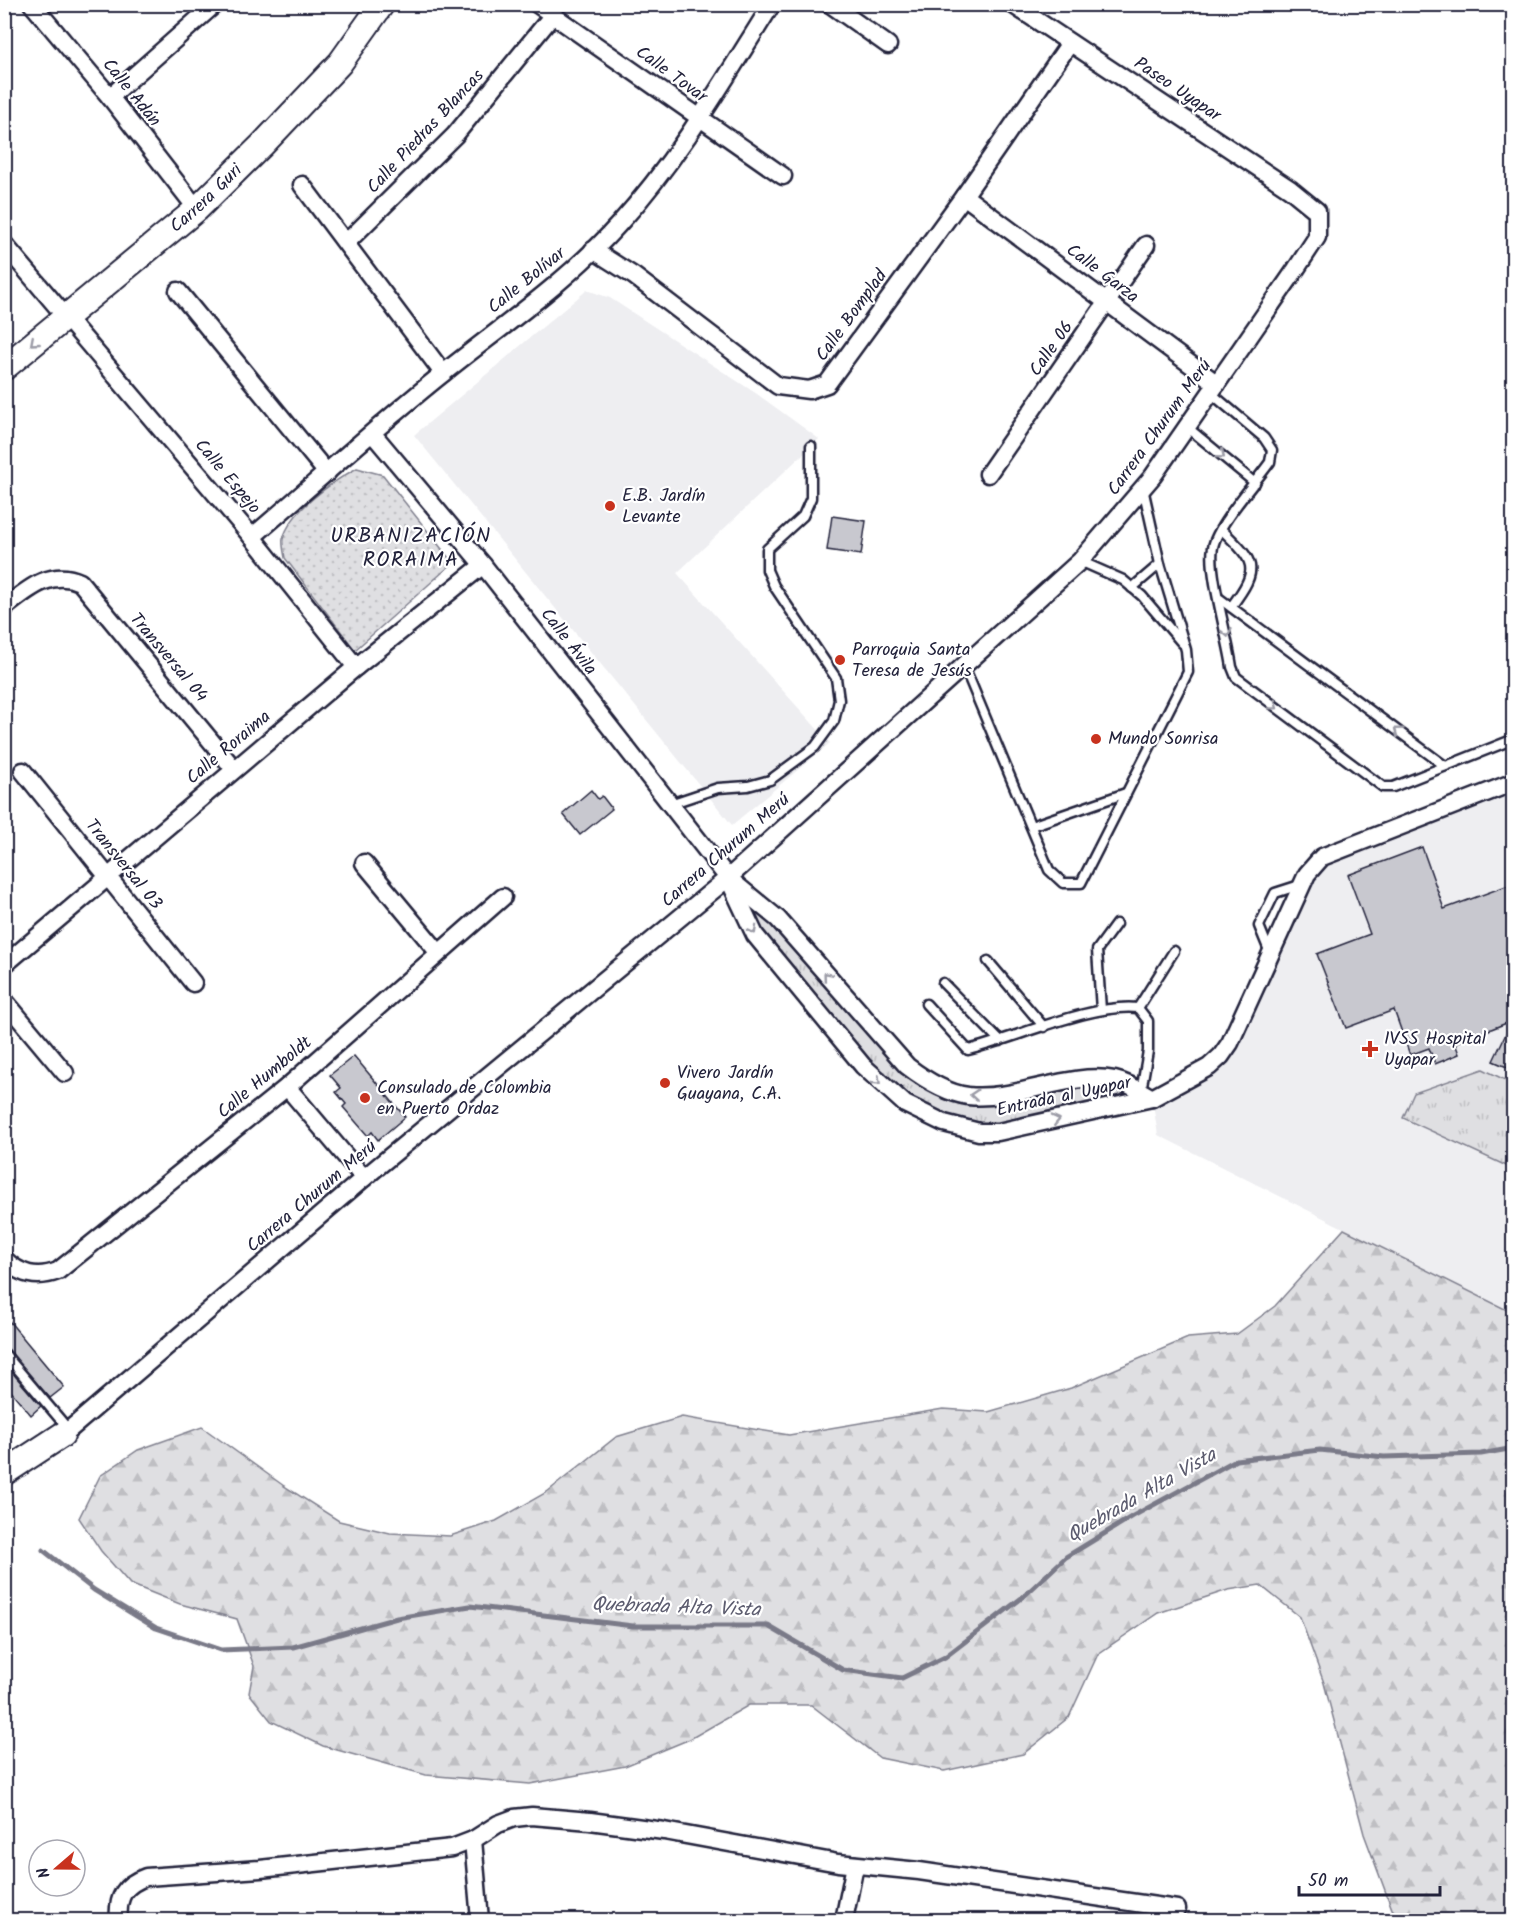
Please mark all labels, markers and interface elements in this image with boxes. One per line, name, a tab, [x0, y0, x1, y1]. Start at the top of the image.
street label: Calle Tovar	[629, 39, 714, 112]
street label: Paseo Uyapar	[1127, 50, 1227, 131]
street label: Calle Adán	[94, 52, 168, 134]
street label: Calle Piedras Blancas	[360, 63, 492, 201]
street label: Carrera Guri	[163, 157, 250, 240]
street label: Calle Garza	[1059, 237, 1145, 311]
street label: Calle Bolívar	[481, 240, 573, 322]
street label: Calle Bomplad	[809, 263, 896, 368]
street label: Calle 06	[1022, 315, 1082, 383]
one-way arrow	[31, 335, 41, 346]
street label: Carrera Churum Merú	[1100, 353, 1220, 502]
street label: Calle Espejo	[187, 433, 267, 521]
one-way arrow	[1214, 448, 1225, 459]
place label: E.B. Jardín Levante	[622, 482, 705, 532]
marker: E.B. Jardín Levante	[603, 499, 617, 513]
district label: URBANIZACIÓN RORAIMA	[330, 520, 492, 577]
street label: Calle Ávila	[532, 602, 604, 682]
street label: Transversal 04	[122, 607, 214, 709]
one-way arrow	[1220, 627, 1233, 637]
place label: Parroquia Santa Teresa de Jesús	[852, 636, 972, 686]
marker: Parroquia Santa Teresa de Jesús	[833, 653, 847, 667]
one-way arrow	[1267, 699, 1278, 710]
street label: Calle Roraima	[180, 704, 278, 792]
place label: Mundo Sonrisa	[1108, 725, 1218, 754]
one-way arrow	[1394, 727, 1405, 738]
marker: Mundo Sonrisa	[1089, 732, 1103, 746]
street label: Carrera Churum Merú	[655, 786, 797, 915]
street label: Transversal 03	[77, 813, 169, 917]
one-way arrow	[746, 924, 757, 934]
one-way arrow	[823, 972, 834, 983]
place label: IVSS Hospital Uyapar	[1384, 1025, 1487, 1075]
street label: Calle Humboldt	[211, 1029, 320, 1127]
marker: IVSS Hospital Uyapar	[1361, 1040, 1379, 1058]
place label: Vivero Jardín Guayana, C.A.	[677, 1059, 782, 1109]
street label: Entrada al Uyapar	[994, 1068, 1135, 1125]
one-way arrow	[870, 1073, 881, 1084]
place label: Consulado de Colombia en Puerto Ordaz	[377, 1074, 551, 1124]
marker: Vivero Jardín Guayana, C.A.	[658, 1076, 672, 1090]
one-way arrow	[969, 1089, 978, 1102]
marker: Consulado de Colombia en Puerto Ordaz	[358, 1091, 372, 1105]
one-way arrow	[1051, 1114, 1061, 1127]
street label: Carrera Churum Merú	[240, 1133, 384, 1260]
water label: Quebrada Alta Vista	[1061, 1439, 1224, 1552]
water label: Quebrada Alta Vista	[591, 1589, 762, 1627]
north arrow	[27, 1838, 87, 1898]
scale bar	[1299, 1859, 1440, 1897]
text: N	[31, 1864, 58, 1882]
text: 50 m	[1308, 1867, 1348, 1896]

